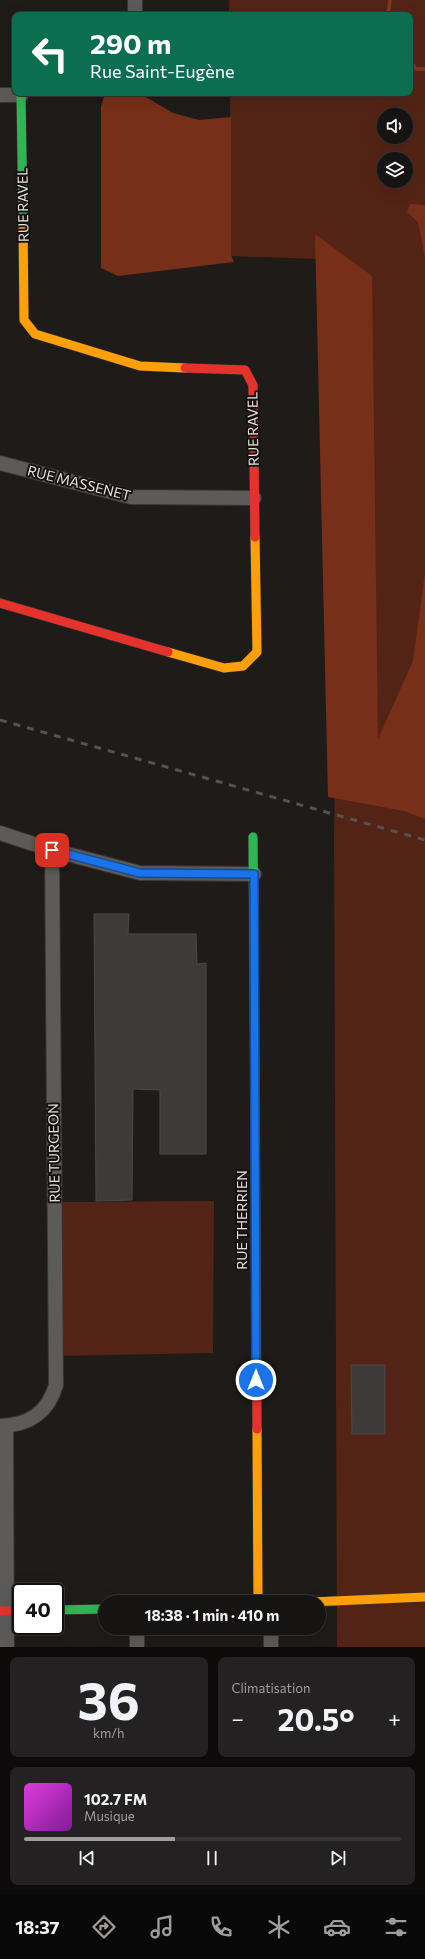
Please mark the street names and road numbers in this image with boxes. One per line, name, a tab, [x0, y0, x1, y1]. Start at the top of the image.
street label: RUE RAVEL	[13, 168, 32, 242]
street label: RUE RAVEL	[243, 392, 262, 466]
street label: RUE MASSENET	[26, 461, 133, 504]
street label: RUE TURGEON	[44, 1103, 63, 1203]
street label: RUE THERRIEN	[233, 1170, 250, 1270]

